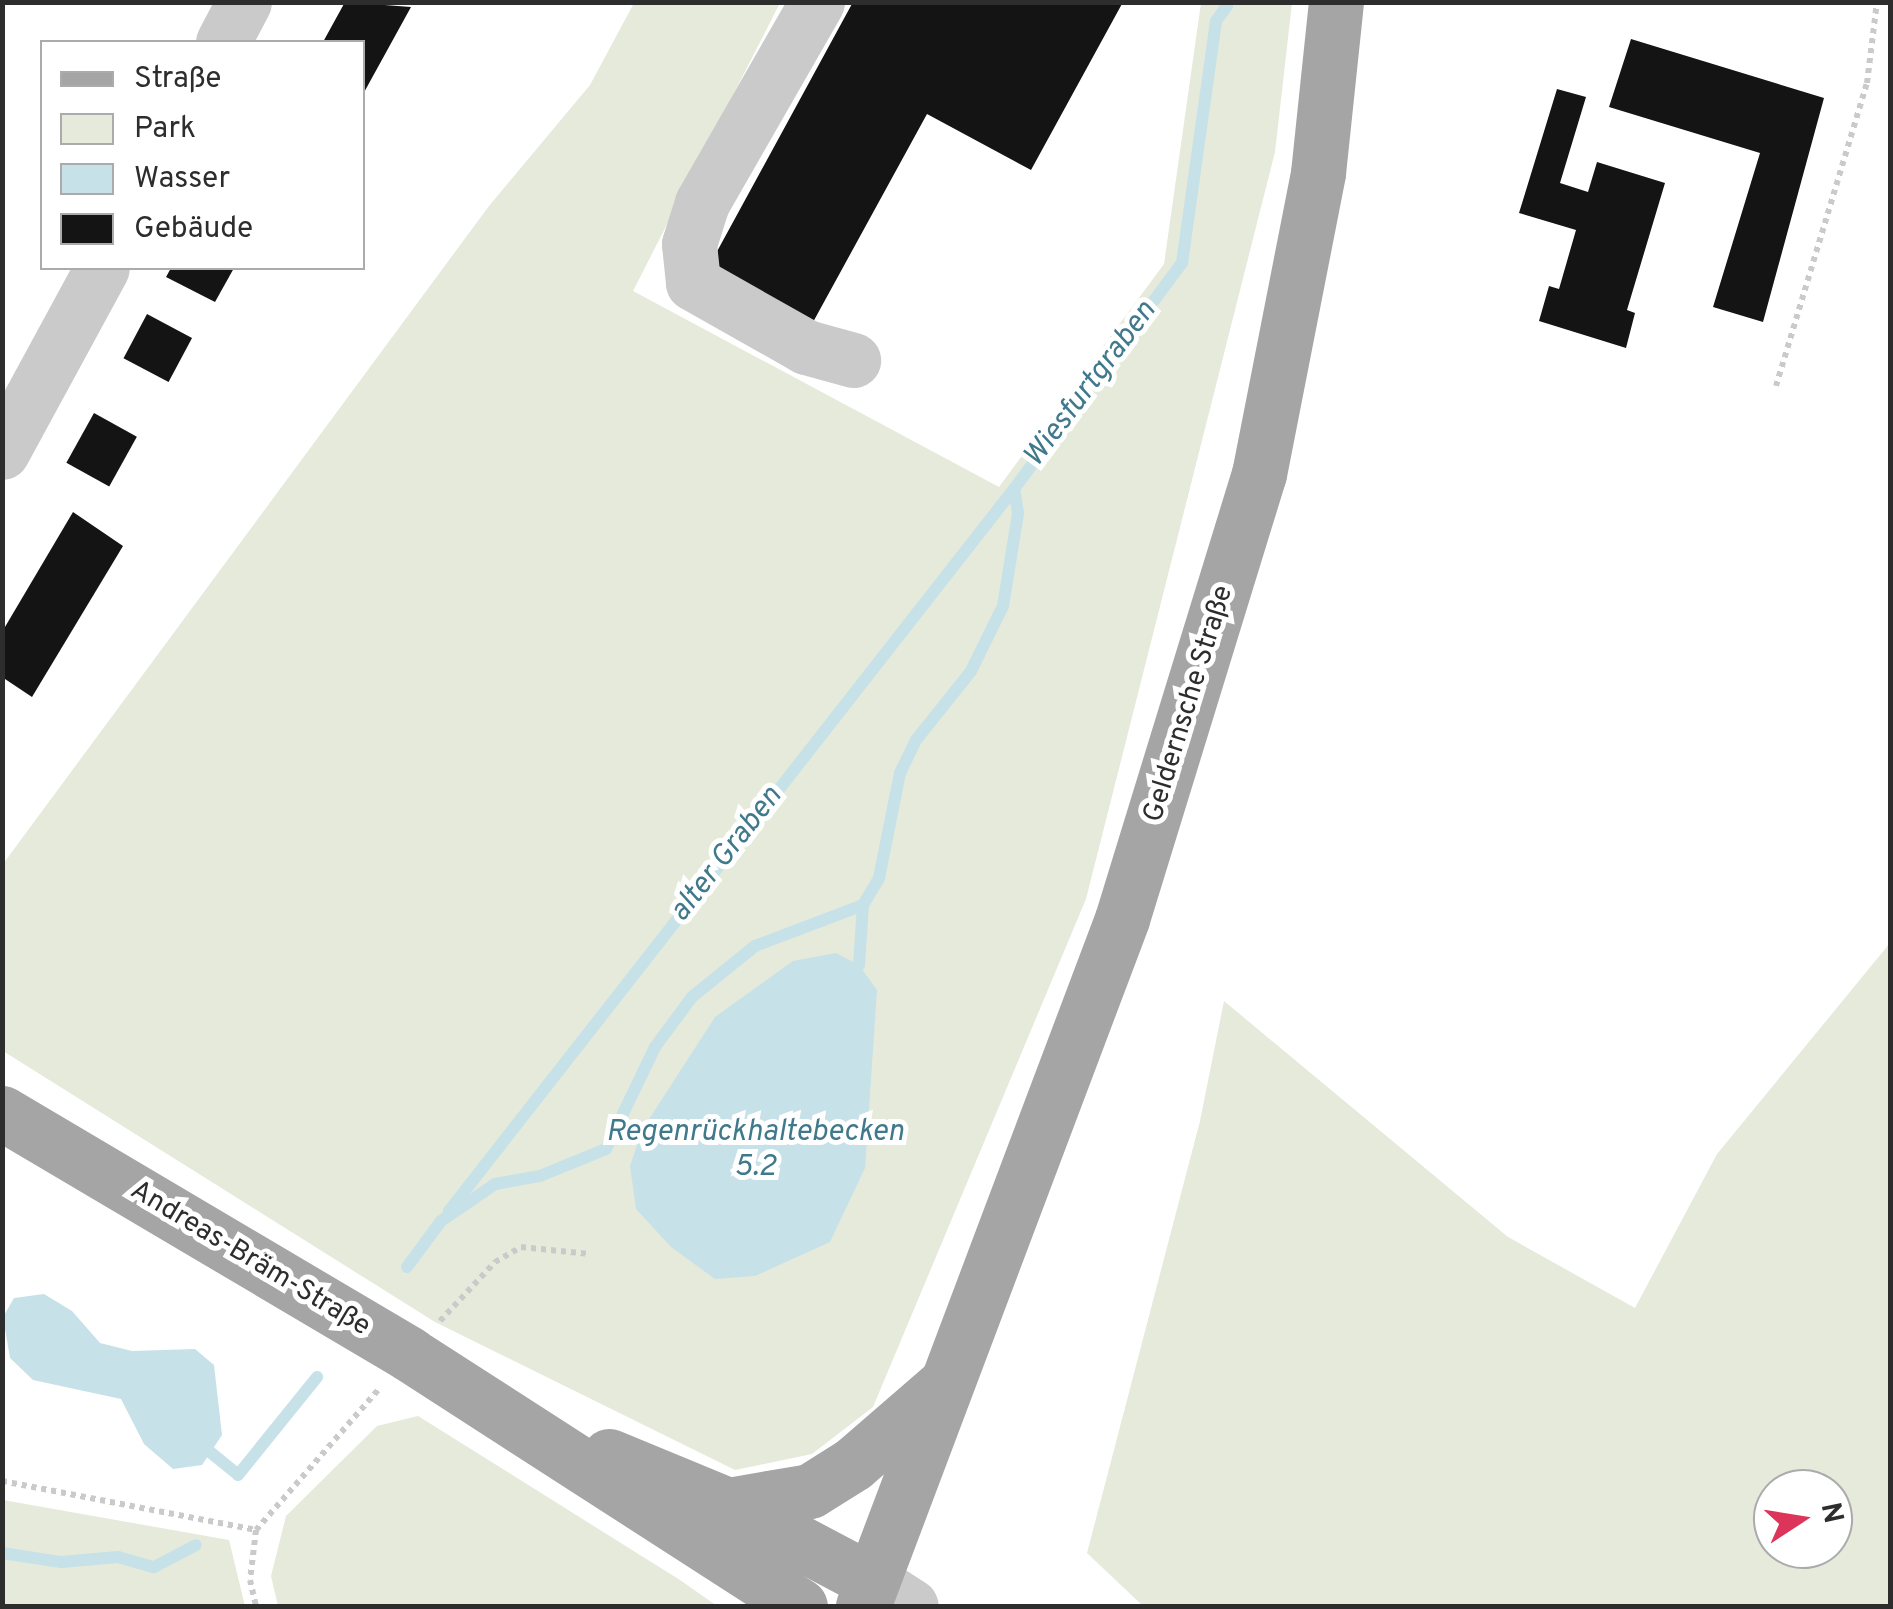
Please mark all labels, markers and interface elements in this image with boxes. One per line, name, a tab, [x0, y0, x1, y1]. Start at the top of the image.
legend	[40, 40, 365, 270]
text: Straße	[134, 61, 221, 98]
text: Park	[134, 111, 196, 148]
text: Wasser	[134, 161, 230, 198]
text: Gebäude	[134, 211, 253, 248]
water label: Wiesfurtgraben	[1017, 295, 1165, 475]
street label: Geldernsche Straße	[1137, 582, 1241, 826]
water label: alter Graben	[663, 780, 791, 930]
water label: Regenrückhaltebecken 5.2	[606, 1115, 904, 1186]
street label: Andreas-Bräm-Straße	[124, 1174, 376, 1344]
north arrow	[1753, 1469, 1853, 1569]
text: N	[1811, 1500, 1850, 1527]

